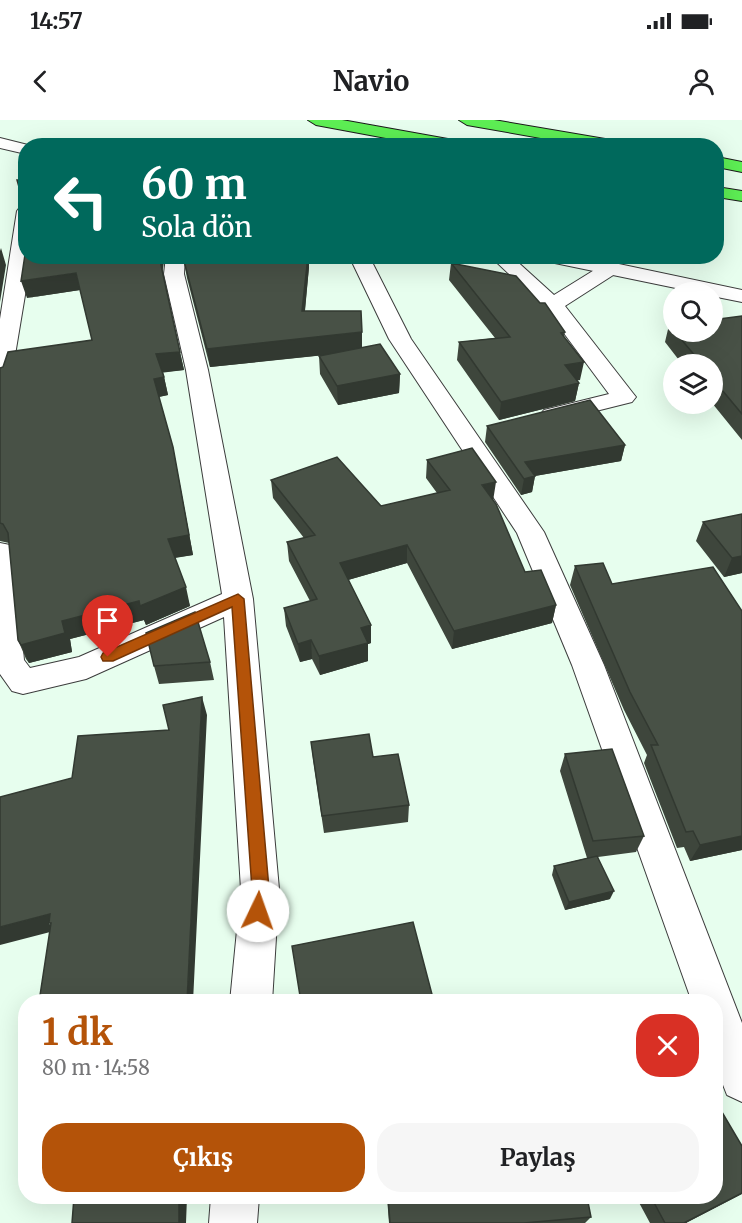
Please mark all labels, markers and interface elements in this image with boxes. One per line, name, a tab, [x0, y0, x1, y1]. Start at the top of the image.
text: 14:57	[30, 7, 83, 35]
text: Navio	[333, 64, 409, 98]
icon: back	[24, 65, 57, 98]
icon: person	[685, 65, 718, 98]
text: 60 m	[141, 158, 247, 210]
icon: left	[42, 162, 120, 240]
text: Sola dön	[141, 210, 252, 244]
map controls	[663, 282, 723, 414]
button: search	[663, 282, 723, 342]
button: layers	[663, 354, 723, 414]
pin	[82, 595, 133, 657]
icon: arrive	[91, 604, 124, 637]
position arrow	[226, 879, 290, 943]
text: 1 dk	[42, 1010, 113, 1055]
button: close	[636, 1014, 699, 1077]
text: 80 m · 14:58	[42, 1055, 150, 1080]
button: Çıkış	[42, 1123, 365, 1192]
button: Paylaş	[377, 1123, 699, 1192]

